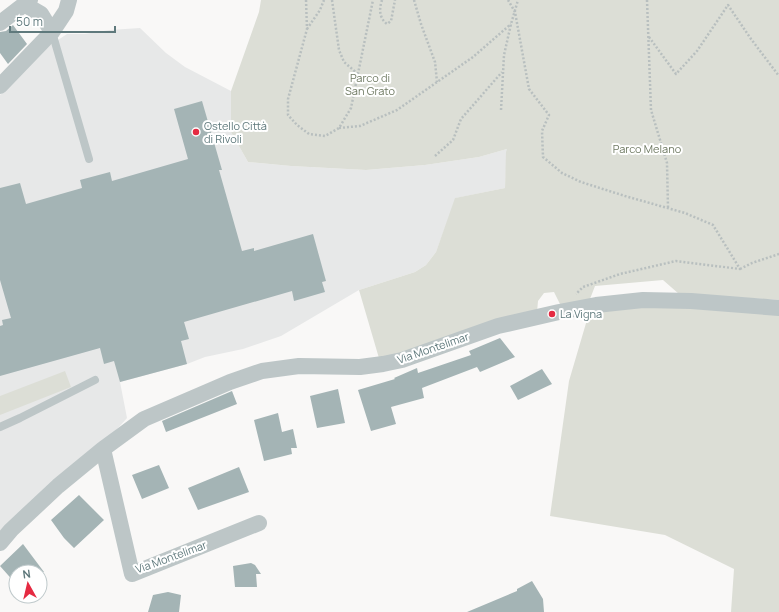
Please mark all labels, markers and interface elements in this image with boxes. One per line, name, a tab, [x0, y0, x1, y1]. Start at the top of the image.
scale bar	[10, 8, 115, 34]
text: 50 m	[16, 13, 43, 30]
park label: Parco di San Grato	[345, 70, 395, 98]
place label: Ostello Città di Rivoli	[204, 118, 267, 146]
marker: Ostello Città di Rivoli	[191, 127, 201, 137]
park label: Parco Melano	[613, 141, 682, 156]
place label: La Vigna	[560, 306, 602, 321]
marker: La Vigna	[547, 309, 557, 319]
street label: Via Montelimar	[395, 328, 471, 367]
street label: Via Montelimar	[133, 537, 209, 576]
north arrow	[8, 564, 48, 604]
text: N	[22, 566, 32, 582]

